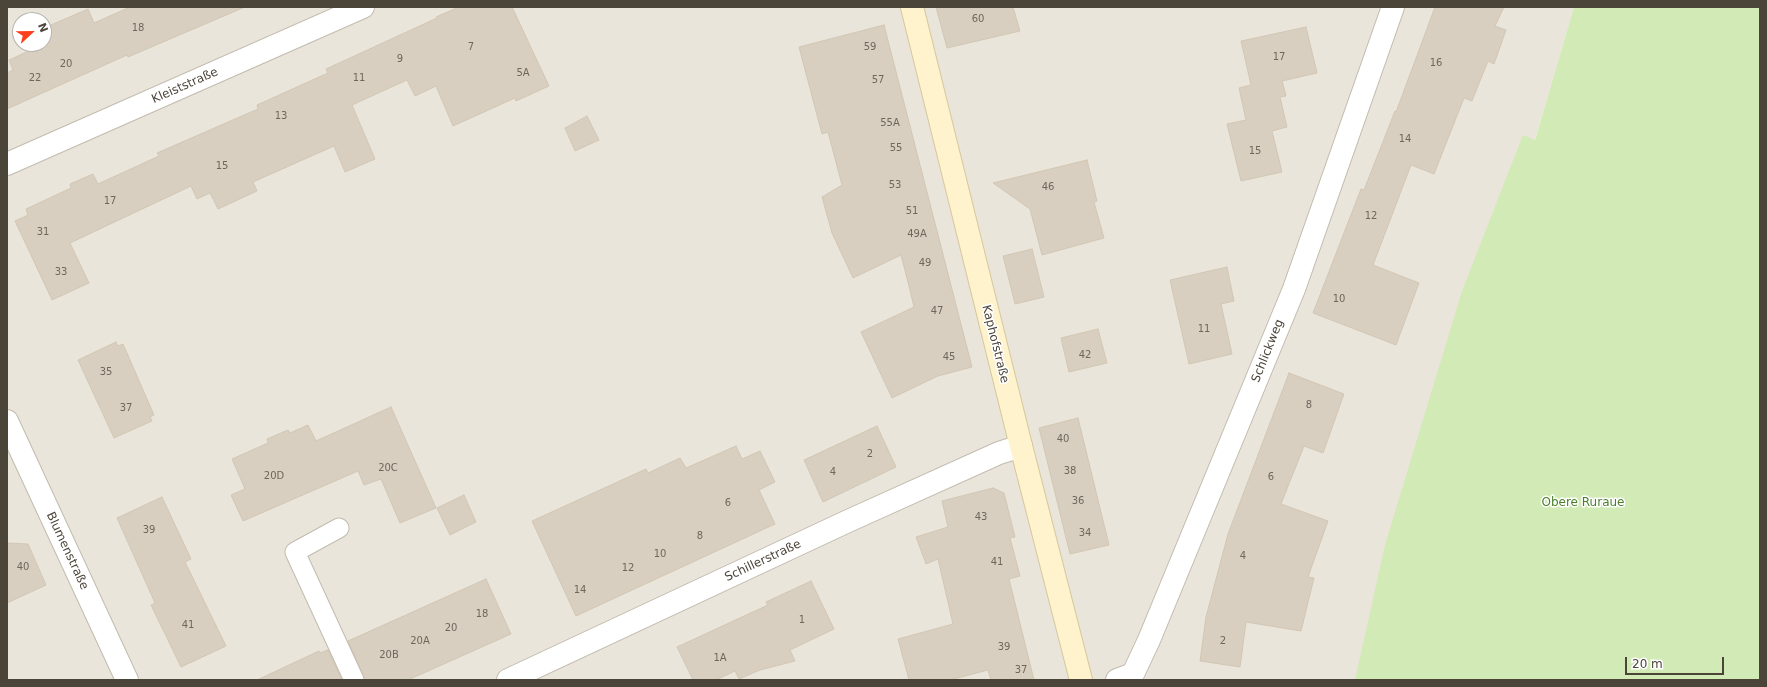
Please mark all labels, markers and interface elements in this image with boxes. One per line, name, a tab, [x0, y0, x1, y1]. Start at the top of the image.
north arrow	[12, 12, 52, 52]
house number: 60	[972, 13, 984, 25]
text: N	[35, 21, 50, 34]
house number: 18	[132, 22, 144, 34]
house number: 7	[468, 41, 474, 53]
house number: 59	[864, 41, 876, 53]
house number: 17	[1273, 51, 1285, 63]
house number: 9	[397, 53, 403, 65]
house number: 16	[1430, 57, 1442, 69]
house number: 20	[60, 58, 72, 70]
street label: Kleiststraße	[150, 65, 220, 107]
house number: 5A	[516, 67, 530, 79]
house number: 22	[29, 72, 41, 84]
house number: 11	[353, 72, 365, 84]
house number: 57	[872, 74, 884, 86]
house number: 13	[275, 110, 287, 122]
house number: 55A	[880, 117, 900, 129]
house number: 14	[1399, 133, 1411, 145]
house number: 55	[890, 142, 902, 154]
house number: 15	[1249, 145, 1261, 157]
house number: 15	[216, 160, 228, 172]
house number: 53	[889, 179, 901, 191]
house number: 46	[1042, 181, 1054, 193]
house number: 17	[104, 195, 116, 207]
house number: 51	[906, 205, 918, 217]
house number: 12	[1365, 210, 1377, 222]
house number: 31	[37, 226, 49, 238]
house number: 49A	[907, 228, 927, 240]
house number: 49	[919, 257, 931, 269]
house number: 33	[55, 266, 67, 278]
house number: 10	[1333, 293, 1345, 305]
street label: Kaphofstraße	[978, 303, 1012, 385]
house number: 47	[931, 305, 943, 317]
street label: Schlickweg	[1249, 317, 1287, 385]
house number: 11	[1198, 323, 1210, 335]
house number: 42	[1079, 349, 1091, 361]
house number: 45	[943, 351, 955, 363]
house number: 35	[100, 366, 112, 378]
house number: 8	[1306, 399, 1312, 411]
house number: 37	[120, 402, 132, 414]
house number: 40	[1057, 433, 1069, 445]
house number: 2	[867, 448, 873, 460]
house number: 20C	[378, 462, 398, 474]
house number: 38	[1064, 465, 1076, 477]
house number: 4	[830, 466, 836, 478]
house number: 20D	[264, 470, 284, 482]
house number: 6	[1268, 471, 1274, 483]
house number: 36	[1072, 495, 1084, 507]
park label: Obere Ruraue	[1542, 496, 1624, 510]
house number: 6	[725, 497, 731, 509]
street label: Blumenstraße	[43, 510, 91, 592]
house number: 43	[975, 511, 987, 523]
house number: 39	[143, 524, 155, 536]
house number: 34	[1079, 527, 1091, 539]
house number: 8	[697, 530, 703, 542]
street label: Schillerstraße	[723, 537, 803, 585]
house number: 10	[654, 548, 666, 560]
house number: 4	[1240, 550, 1246, 562]
house number: 41	[991, 556, 1003, 568]
house number: 40	[17, 561, 29, 573]
house number: 12	[622, 562, 634, 574]
house number: 14	[574, 584, 586, 596]
house number: 18	[476, 608, 488, 620]
house number: 1	[799, 614, 805, 626]
house number: 41	[182, 619, 194, 631]
house number: 20	[445, 622, 457, 634]
house number: 20A	[410, 635, 430, 647]
house number: 2	[1220, 635, 1226, 647]
house number: 39	[998, 641, 1010, 653]
house number: 20B	[379, 649, 399, 661]
scale bar	[1627, 649, 1726, 675]
house number: 1A	[713, 652, 727, 664]
text: 20 m	[1632, 657, 1663, 671]
house number: 37	[1015, 664, 1027, 676]

